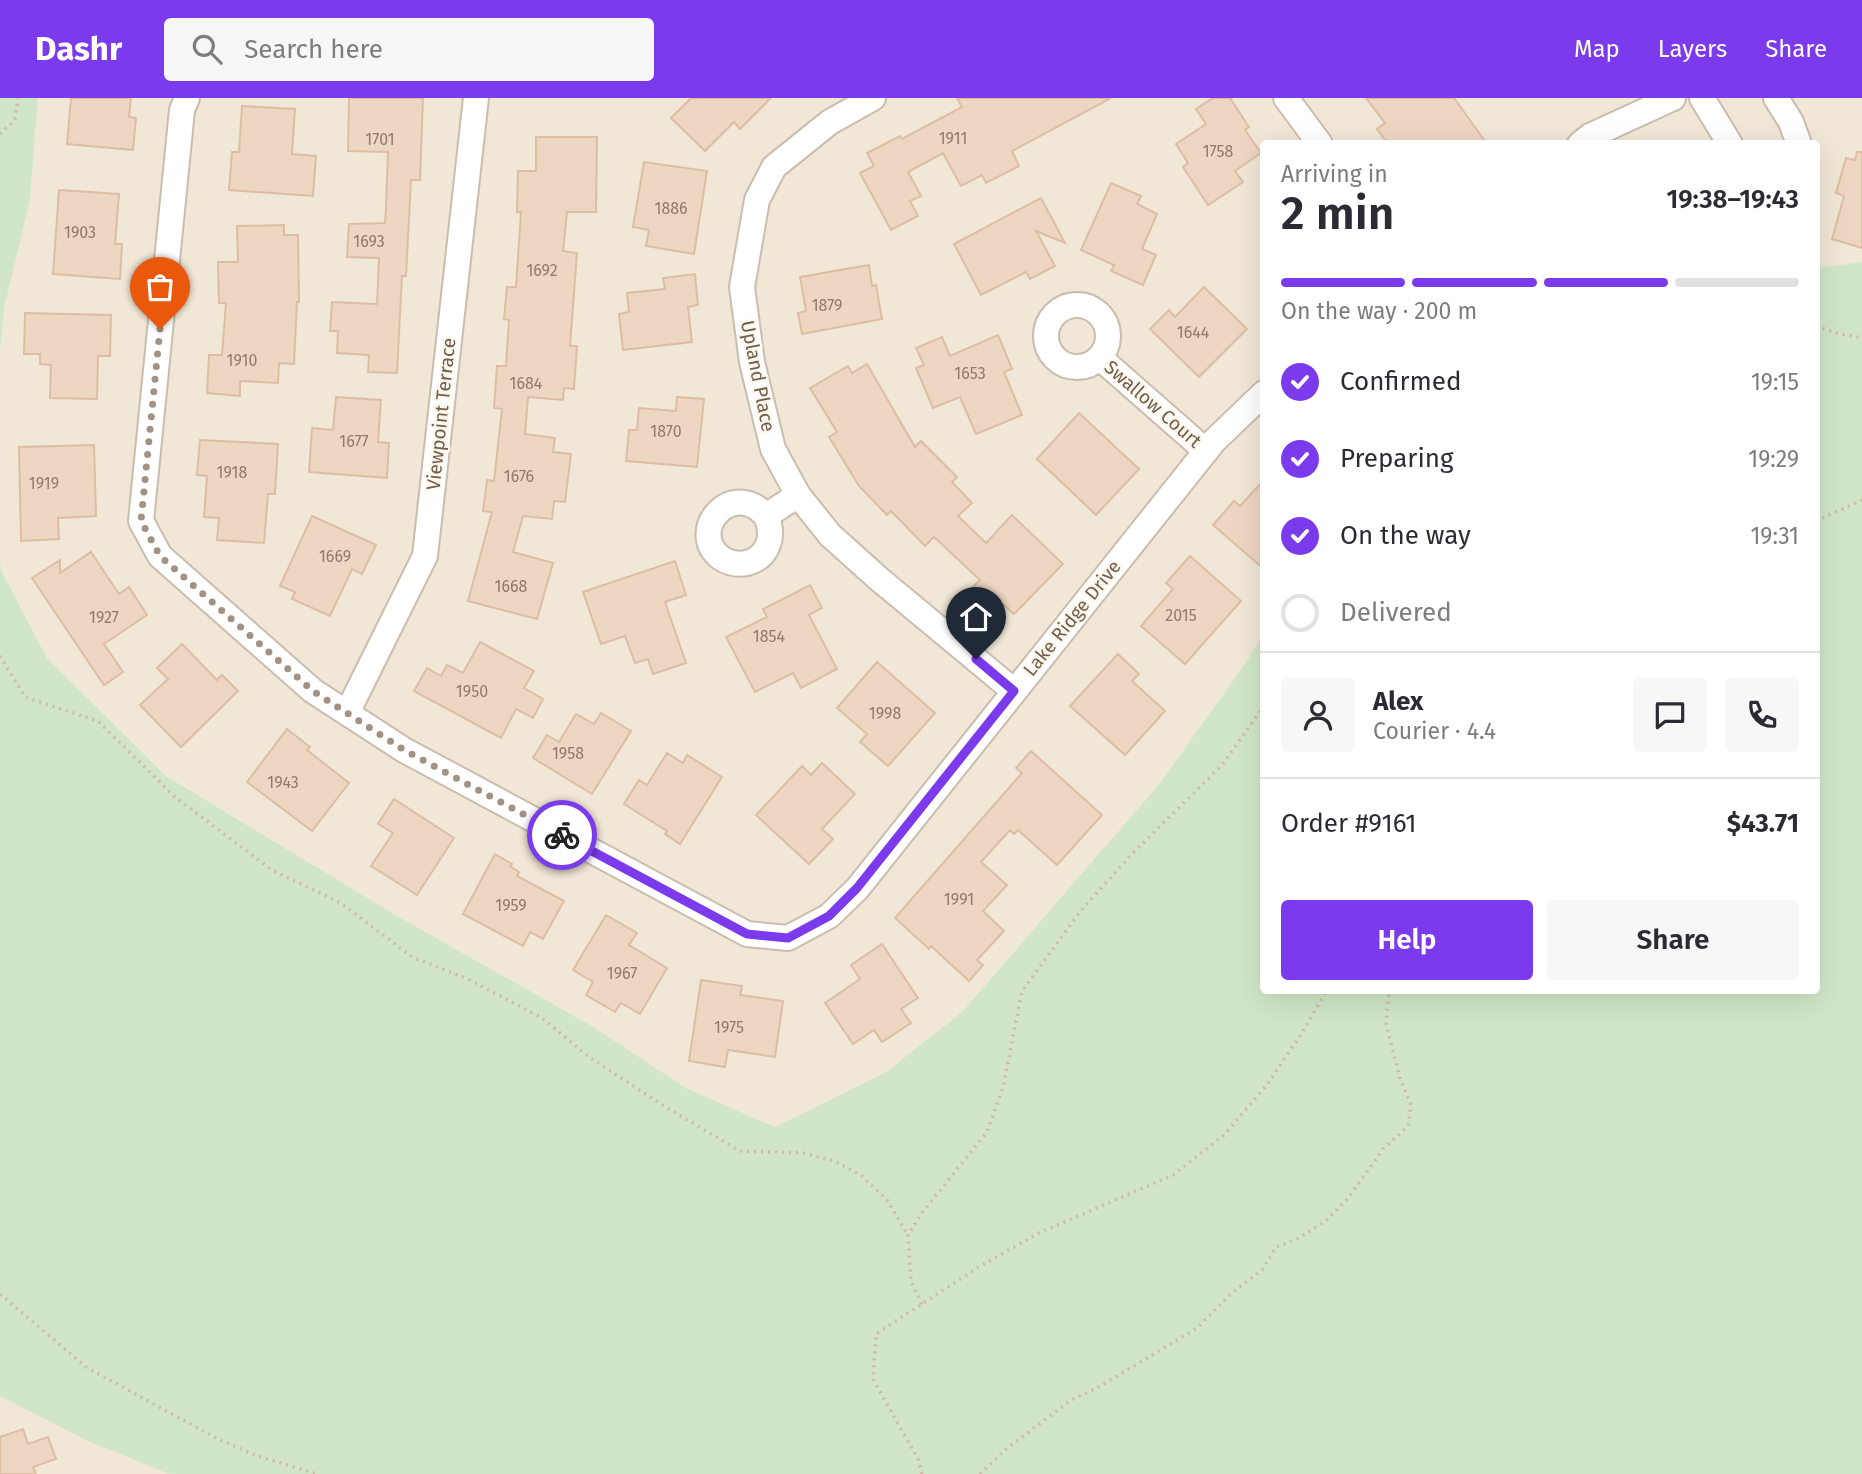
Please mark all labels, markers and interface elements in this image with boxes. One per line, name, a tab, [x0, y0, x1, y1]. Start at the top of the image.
search box	[164, 18, 654, 81]
text: Dashr	[35, 29, 122, 69]
icon: search	[188, 30, 226, 68]
text: Search here	[244, 34, 383, 65]
text: Map	[1574, 35, 1620, 63]
text: Layers	[1658, 35, 1727, 63]
text: Share	[1765, 35, 1827, 63]
house number: 1911	[939, 129, 967, 148]
house number: 1701	[365, 130, 395, 149]
house number: 1758	[1203, 142, 1233, 161]
text: Arriving in	[1281, 160, 1388, 188]
text: 19:38–19:43	[1666, 184, 1799, 215]
text: 2 min	[1281, 186, 1394, 241]
house number: 1886	[654, 199, 688, 218]
house number: 1903	[64, 223, 96, 242]
house number: 1693	[353, 232, 385, 251]
pin	[130, 257, 190, 329]
house number: 1692	[526, 261, 558, 280]
icon: bag	[141, 268, 179, 306]
house number: 1879	[812, 296, 842, 315]
text: On the way · 200 m	[1281, 297, 1477, 325]
street label: Upland Place	[736, 318, 780, 434]
house number: 1644	[1177, 323, 1210, 342]
street label: Viewpoint Terrace	[422, 337, 460, 491]
house number: 1910	[227, 351, 257, 370]
street label: Swallow Court	[1100, 356, 1206, 453]
icon: check	[1281, 363, 1319, 401]
house number: 1653	[954, 364, 986, 383]
text: Confirmed	[1340, 366, 1461, 397]
text: 19:15	[1751, 368, 1799, 396]
house number: 1684	[510, 374, 543, 393]
house number: 1870	[650, 422, 682, 441]
house number: 1677	[339, 432, 369, 451]
icon: check	[1281, 440, 1319, 478]
text: Preparing	[1340, 443, 1453, 474]
text: 19:29	[1748, 445, 1799, 473]
house number: 1918	[217, 463, 248, 482]
house number: 1676	[504, 467, 534, 486]
house number: 1919	[29, 474, 59, 493]
icon: check	[1281, 517, 1319, 555]
text: On the way	[1340, 520, 1471, 551]
text: 19:31	[1750, 522, 1799, 550]
house number: 1669	[319, 547, 351, 566]
street label: Lake Ridge Drive	[1018, 555, 1126, 681]
house number: 1668	[495, 577, 528, 596]
pin	[946, 587, 1006, 659]
text: Delivered	[1340, 597, 1452, 628]
icon: home	[957, 598, 995, 636]
house number: 2015	[1165, 606, 1197, 625]
house number: 1927	[89, 608, 119, 627]
house number: 1854	[753, 627, 786, 646]
button: person	[1281, 678, 1355, 752]
button: chat	[1633, 678, 1707, 752]
button: phone	[1725, 678, 1799, 752]
house number: 1950	[456, 682, 488, 701]
text: Alex	[1373, 686, 1423, 717]
house number: 1998	[869, 704, 901, 723]
text: Courier · 4.4	[1373, 717, 1496, 745]
house number: 1958	[552, 744, 584, 763]
house number: 1943	[267, 773, 299, 792]
courier	[527, 800, 597, 870]
text: Order #9161	[1281, 808, 1417, 839]
text: $43.71	[1727, 808, 1799, 839]
icon: bike	[543, 816, 581, 854]
house number: 1991	[944, 890, 974, 909]
house number: 1959	[495, 896, 527, 915]
button: Help	[1281, 900, 1533, 980]
button: Share	[1547, 900, 1799, 980]
house number: 1967	[607, 964, 637, 983]
house number: 1975	[714, 1018, 744, 1037]

